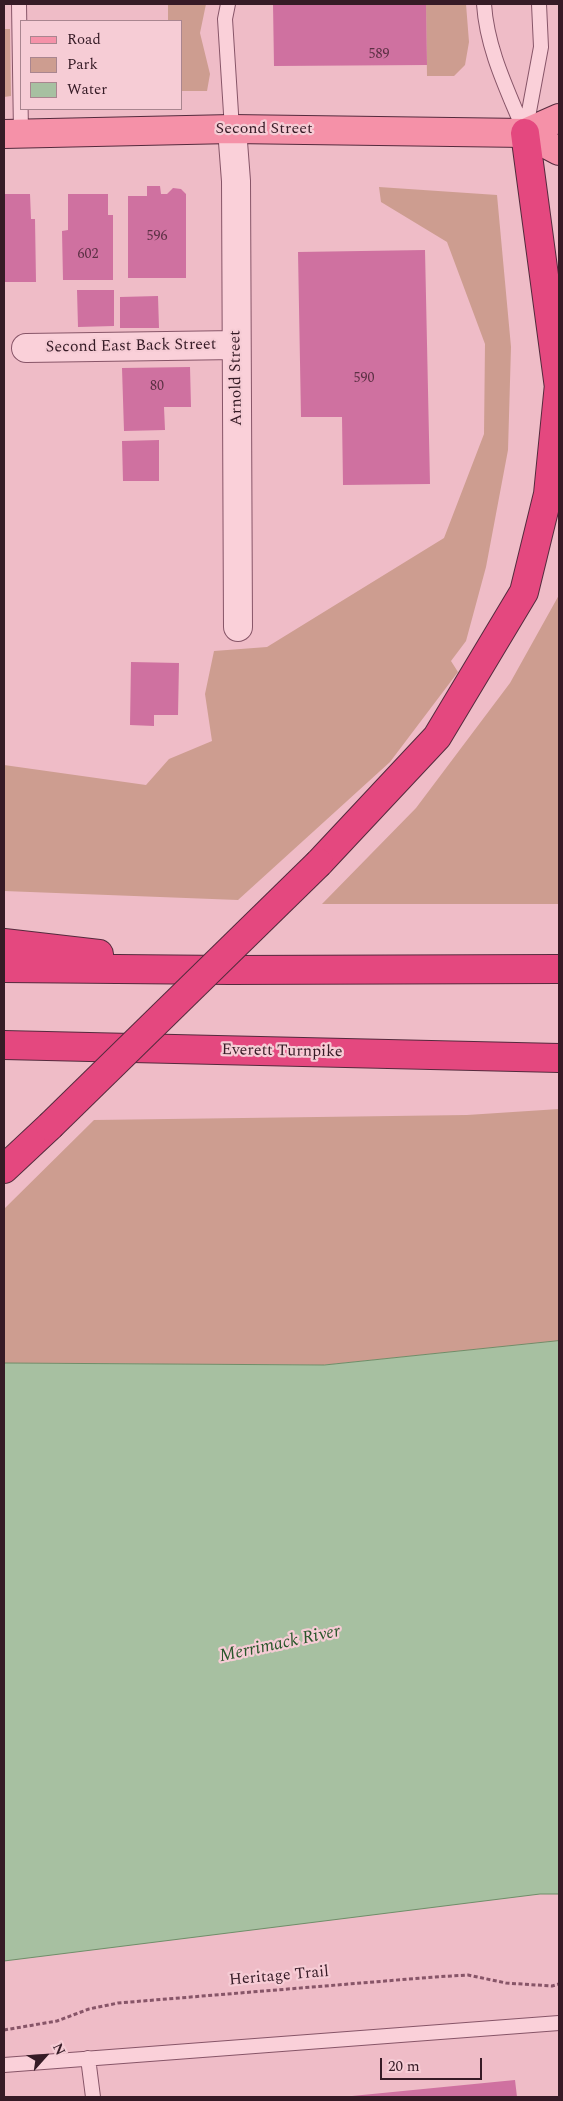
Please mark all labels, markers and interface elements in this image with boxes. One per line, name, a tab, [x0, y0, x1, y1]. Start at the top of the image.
legend	[20, 20, 182, 110]
text: Road	[67, 28, 101, 51]
house number: 589	[369, 47, 389, 63]
text: Park	[67, 53, 98, 76]
text: Water	[67, 78, 107, 101]
street label: Second Street	[215, 120, 313, 140]
house number: 596	[147, 229, 167, 245]
house number: 602	[78, 247, 98, 263]
street label: Arnold Street	[227, 330, 247, 426]
street label: Second East Back Street	[45, 336, 217, 358]
house number: 590	[354, 371, 374, 387]
house number: 80	[150, 379, 164, 395]
street label: Everett Turnpike	[221, 1041, 343, 1063]
water label: Merrimack River	[218, 1622, 342, 1668]
street label: Heritage Trail	[228, 1963, 330, 1991]
north arrow	[20, 2031, 70, 2081]
text: N	[47, 2039, 71, 2059]
scale bar	[383, 2048, 486, 2080]
text: 20 m	[388, 2055, 420, 2078]

